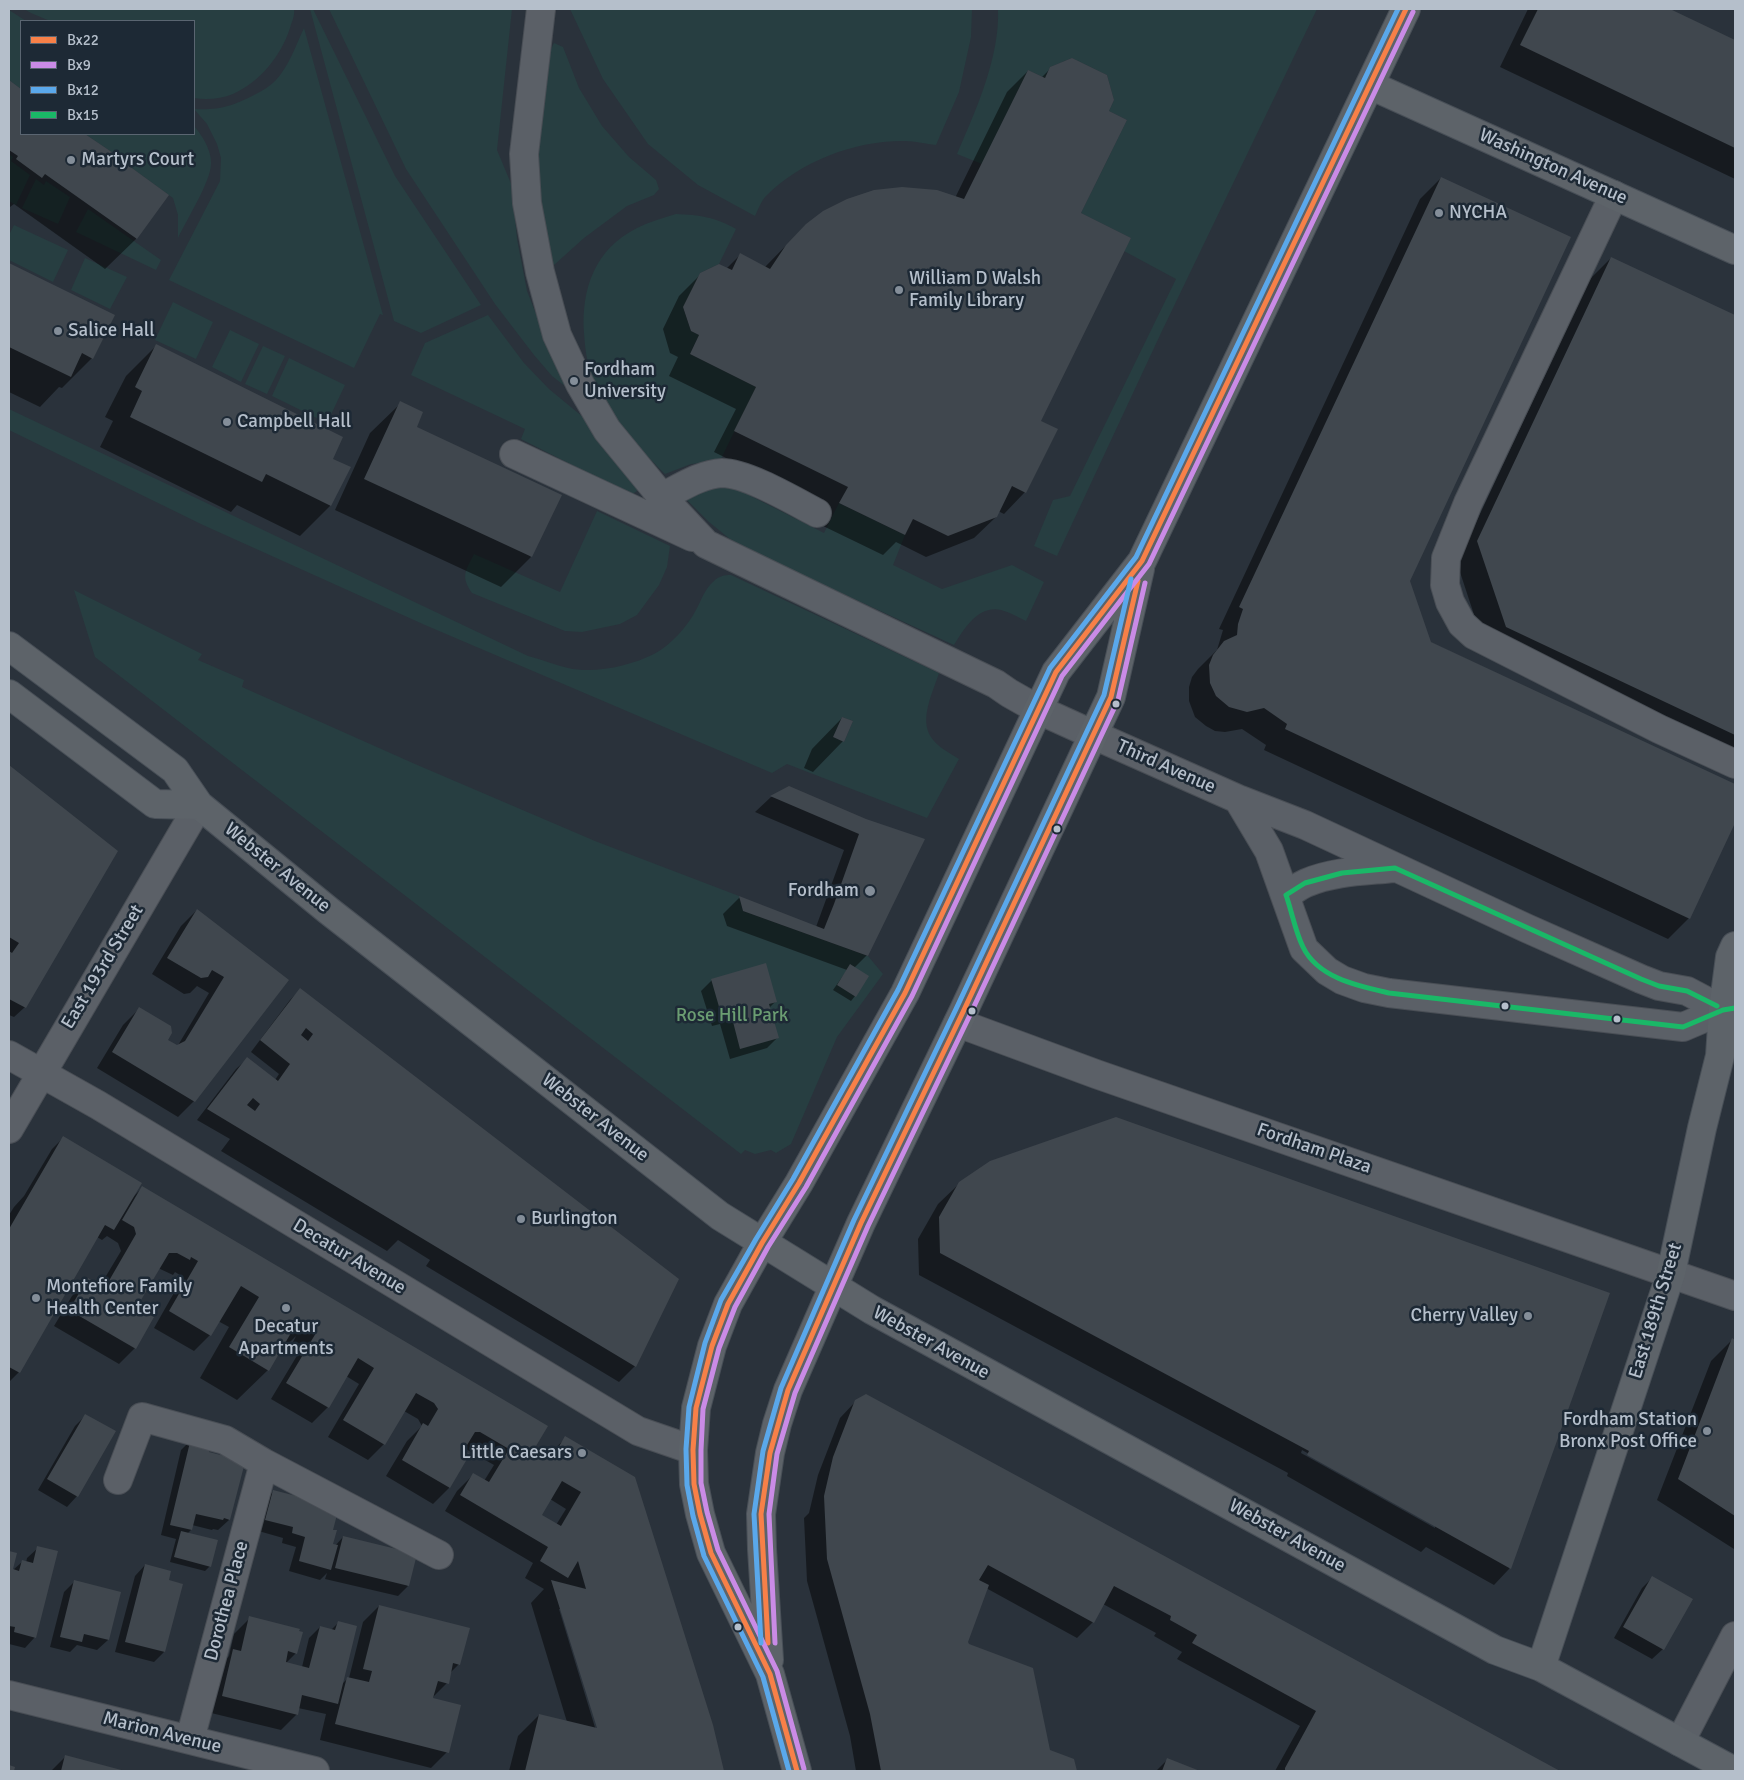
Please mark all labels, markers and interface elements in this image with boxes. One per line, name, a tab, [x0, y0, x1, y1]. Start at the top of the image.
legend	[20, 20, 195, 135]
text: Bx22	[67, 31, 99, 49]
text: Bx9	[67, 56, 91, 74]
text: Bx12	[67, 81, 99, 99]
text: Bx15	[67, 106, 99, 124]
street label: Washington Avenue	[1475, 124, 1631, 210]
place label: Martyrs Court	[81, 149, 194, 171]
marker: Martyrs Court	[65, 154, 77, 166]
place label: NYCHA	[1449, 202, 1507, 224]
marker: NYCHA	[1433, 207, 1445, 219]
place label: William D Walsh Family Library	[909, 268, 1041, 312]
marker: William D Walsh Family Library	[893, 284, 905, 296]
place label: Salice Hall	[68, 320, 155, 342]
marker: Salice Hall	[52, 325, 64, 337]
place label: Fordham University	[584, 359, 666, 403]
marker: Fordham University	[568, 375, 580, 387]
place label: Campbell Hall	[237, 411, 351, 433]
marker: Campbell Hall	[221, 416, 233, 428]
unlabelled marker	[1111, 699, 1121, 709]
street label: Third Avenue	[1113, 735, 1219, 799]
street label: Webster Avenue	[219, 818, 335, 918]
unlabelled marker	[1052, 824, 1062, 834]
place label: Fordham	[788, 880, 859, 902]
marker: Fordham	[863, 884, 877, 898]
street label: East 193rd Street	[57, 901, 149, 1033]
unlabelled marker	[1500, 1001, 1510, 1011]
park label: Rose Hill Park	[676, 1005, 788, 1027]
unlabelled marker	[967, 1006, 977, 1016]
unlabelled marker	[1612, 1014, 1622, 1024]
street label: Webster Avenue	[537, 1069, 653, 1167]
street label: Fordham Plaza	[1254, 1119, 1374, 1179]
place label: Burlington	[531, 1208, 618, 1230]
marker: Burlington	[515, 1213, 527, 1225]
street label: Decatur Avenue	[288, 1214, 410, 1300]
street label: East 189th Street	[1625, 1240, 1687, 1382]
place label: Montefiore Family Health Center	[46, 1276, 192, 1320]
marker: Montefiore Family Health Center	[30, 1292, 42, 1304]
marker: Decatur Apartments	[280, 1302, 292, 1314]
street label: Webster Avenue	[869, 1302, 993, 1384]
place label: Cherry Valley	[1410, 1305, 1518, 1327]
marker: Cherry Valley	[1522, 1310, 1534, 1322]
place label: Decatur Apartments	[238, 1316, 334, 1360]
place label: Fordham Station Bronx Post Office	[1559, 1409, 1697, 1453]
marker: Fordham Station Bronx Post Office	[1701, 1425, 1713, 1437]
place label: Little Caesars	[461, 1442, 572, 1464]
marker: Little Caesars	[576, 1447, 588, 1459]
street label: Webster Avenue	[1225, 1495, 1349, 1577]
street label: Dorothea Place	[200, 1539, 254, 1663]
unlabelled marker	[733, 1622, 743, 1632]
street label: Marion Avenue	[100, 1707, 224, 1759]

